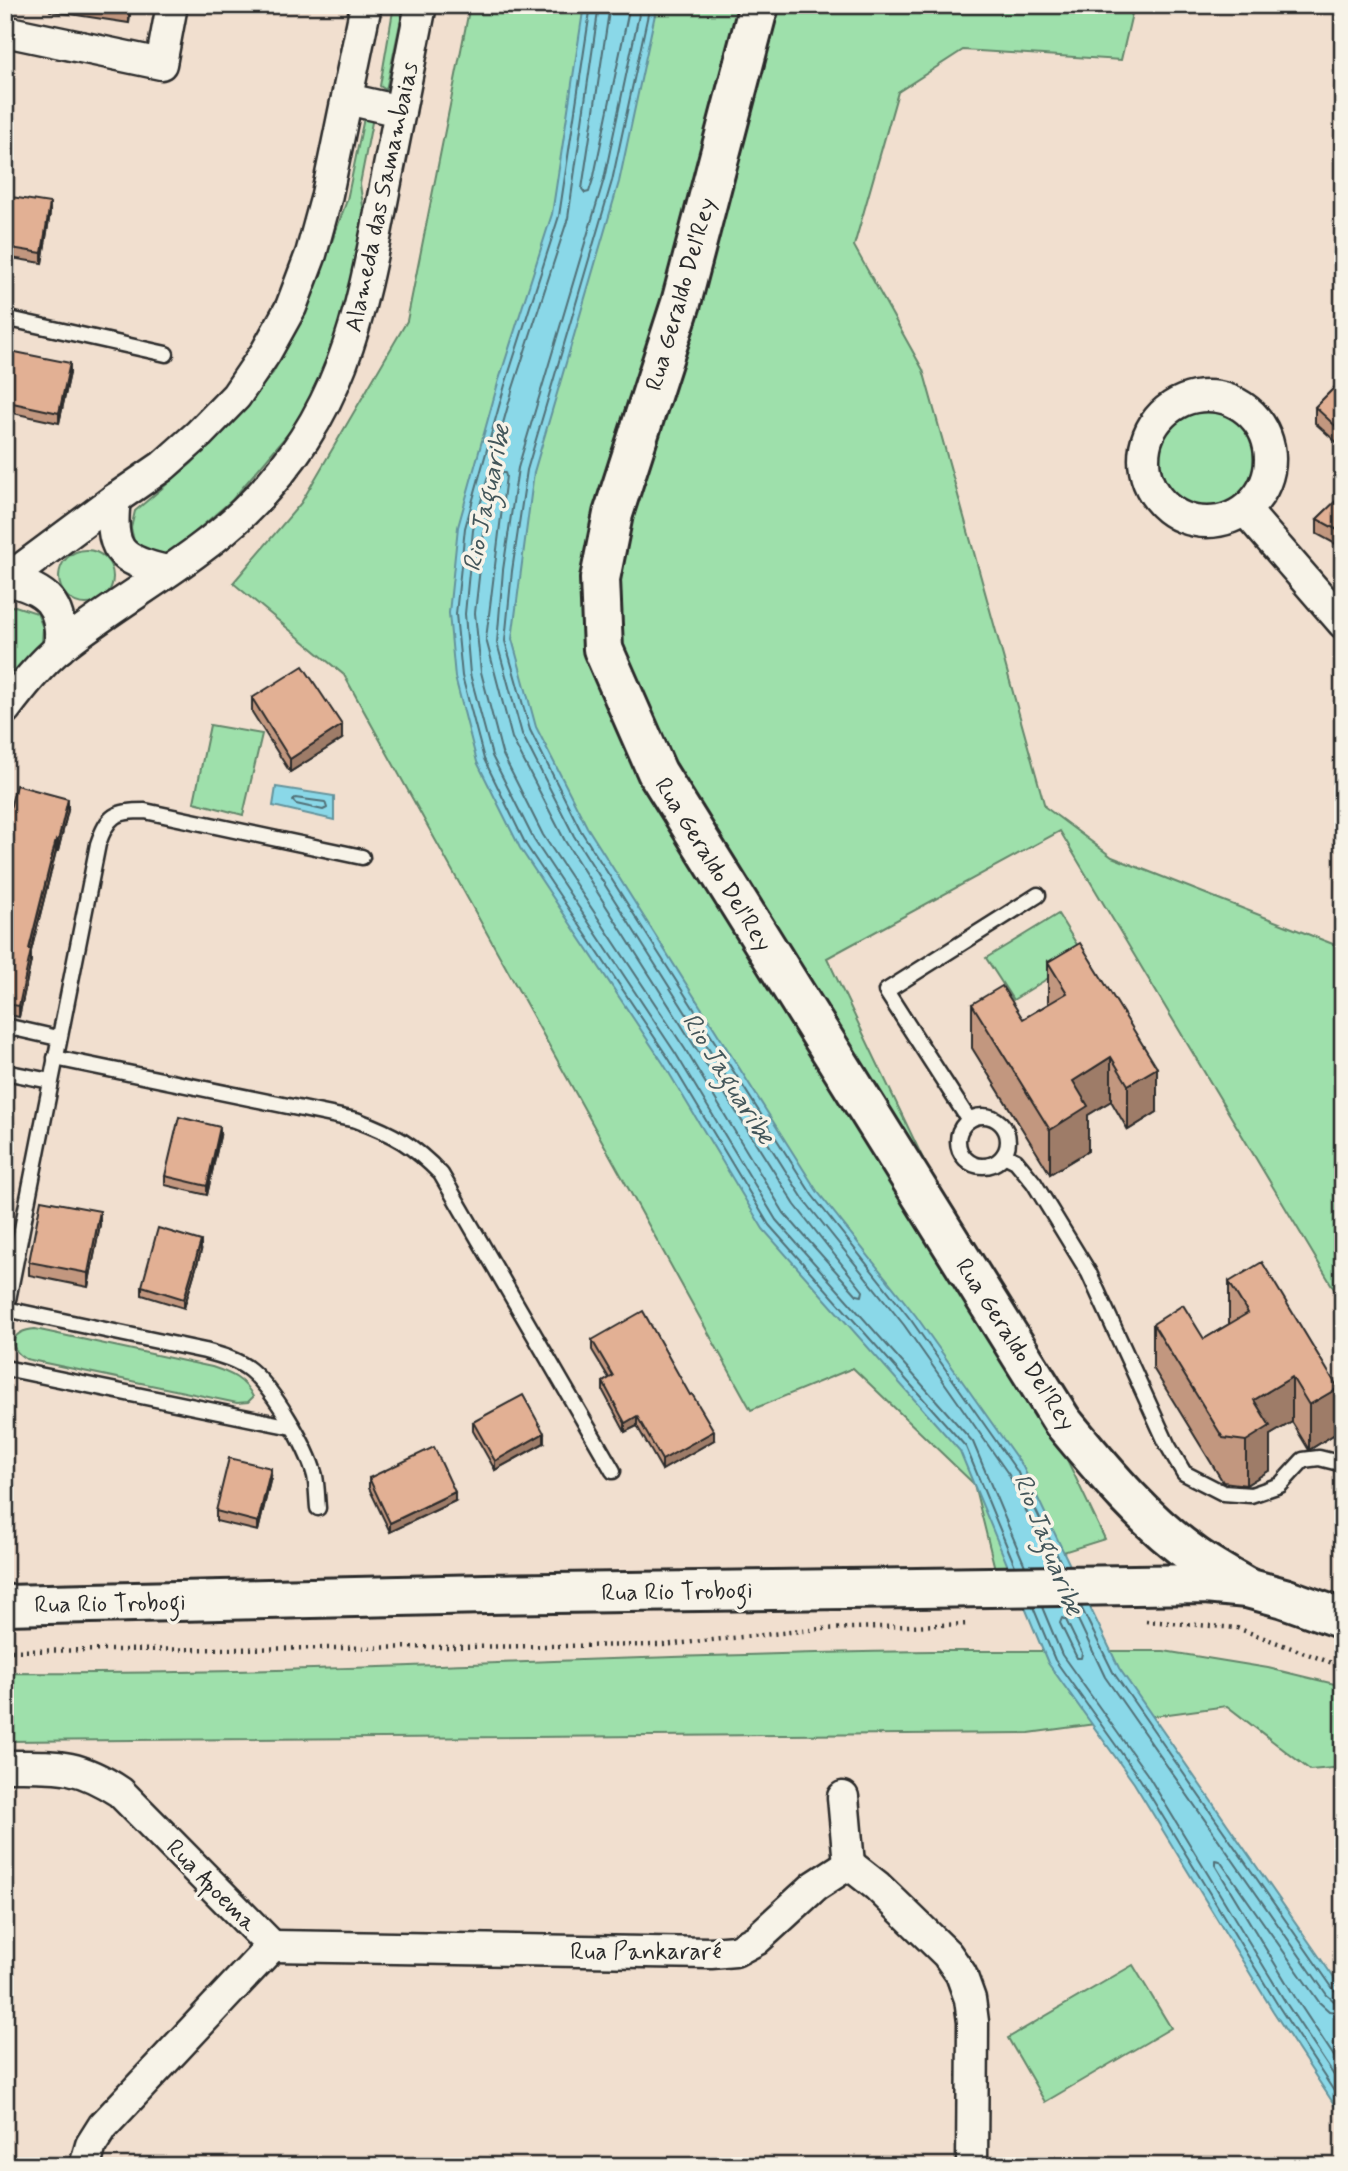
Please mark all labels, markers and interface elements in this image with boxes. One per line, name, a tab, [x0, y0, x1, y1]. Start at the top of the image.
street label: Alameda das Samambaias	[339, 59, 426, 335]
street label: Rua Geraldo Del'Rey	[639, 194, 724, 395]
water label: Rio Jaguaribe	[456, 420, 523, 576]
street label: Rua Geraldo Del'Rey	[647, 772, 779, 958]
water label: Rio Jaguaribe	[671, 1007, 782, 1155]
street label: Rua Geraldo Del'Rey	[947, 1253, 1082, 1437]
water label: Rio Jaguaribe	[1002, 1469, 1090, 1623]
street label: Rua Rio Trobogi	[601, 1576, 753, 1612]
street label: Rua Rio Trobogi	[34, 1588, 186, 1624]
street label: Rua Apoema	[157, 1833, 263, 1942]
street label: Rua Pankararé	[570, 1937, 722, 1968]

